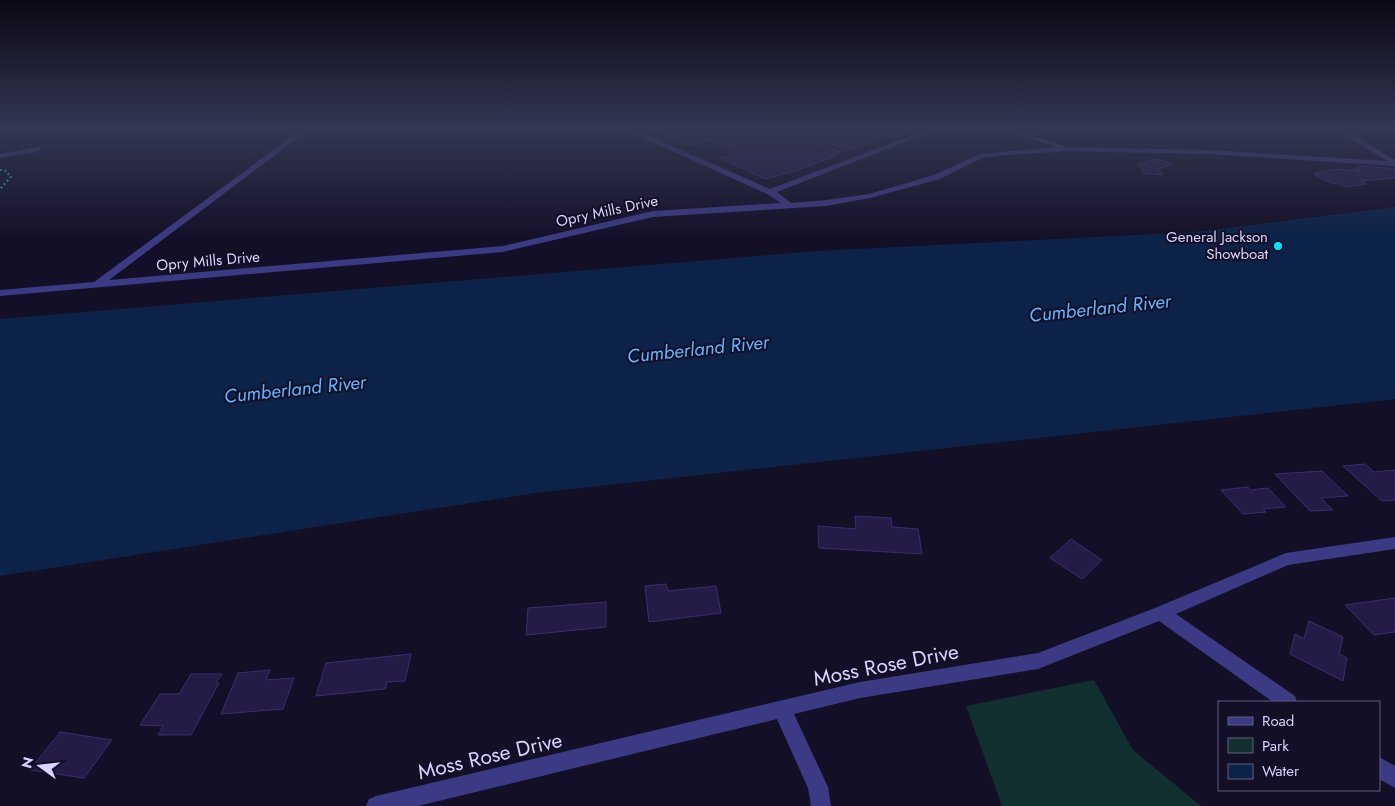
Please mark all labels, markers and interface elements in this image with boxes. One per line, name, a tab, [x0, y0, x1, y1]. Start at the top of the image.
street label: Opry Mills Drive	[554, 189, 660, 233]
place label: General Jackson Showboat	[1166, 226, 1268, 265]
marker: General Jackson Showboat	[1272, 240, 1284, 252]
street label: Opry Mills Drive	[155, 245, 261, 276]
water label: Cumberland River	[1028, 287, 1174, 329]
water label: Cumberland River	[626, 328, 772, 370]
water label: Cumberland River	[223, 368, 369, 410]
street label: Moss Rose Drive	[811, 636, 961, 694]
legend	[1218, 701, 1380, 791]
text: Road	[1262, 710, 1294, 732]
street label: Moss Rose Drive	[415, 725, 565, 787]
text: Park	[1262, 735, 1289, 757]
north arrow	[15, 741, 65, 791]
text: N	[16, 755, 39, 771]
text: Water	[1262, 760, 1300, 782]

